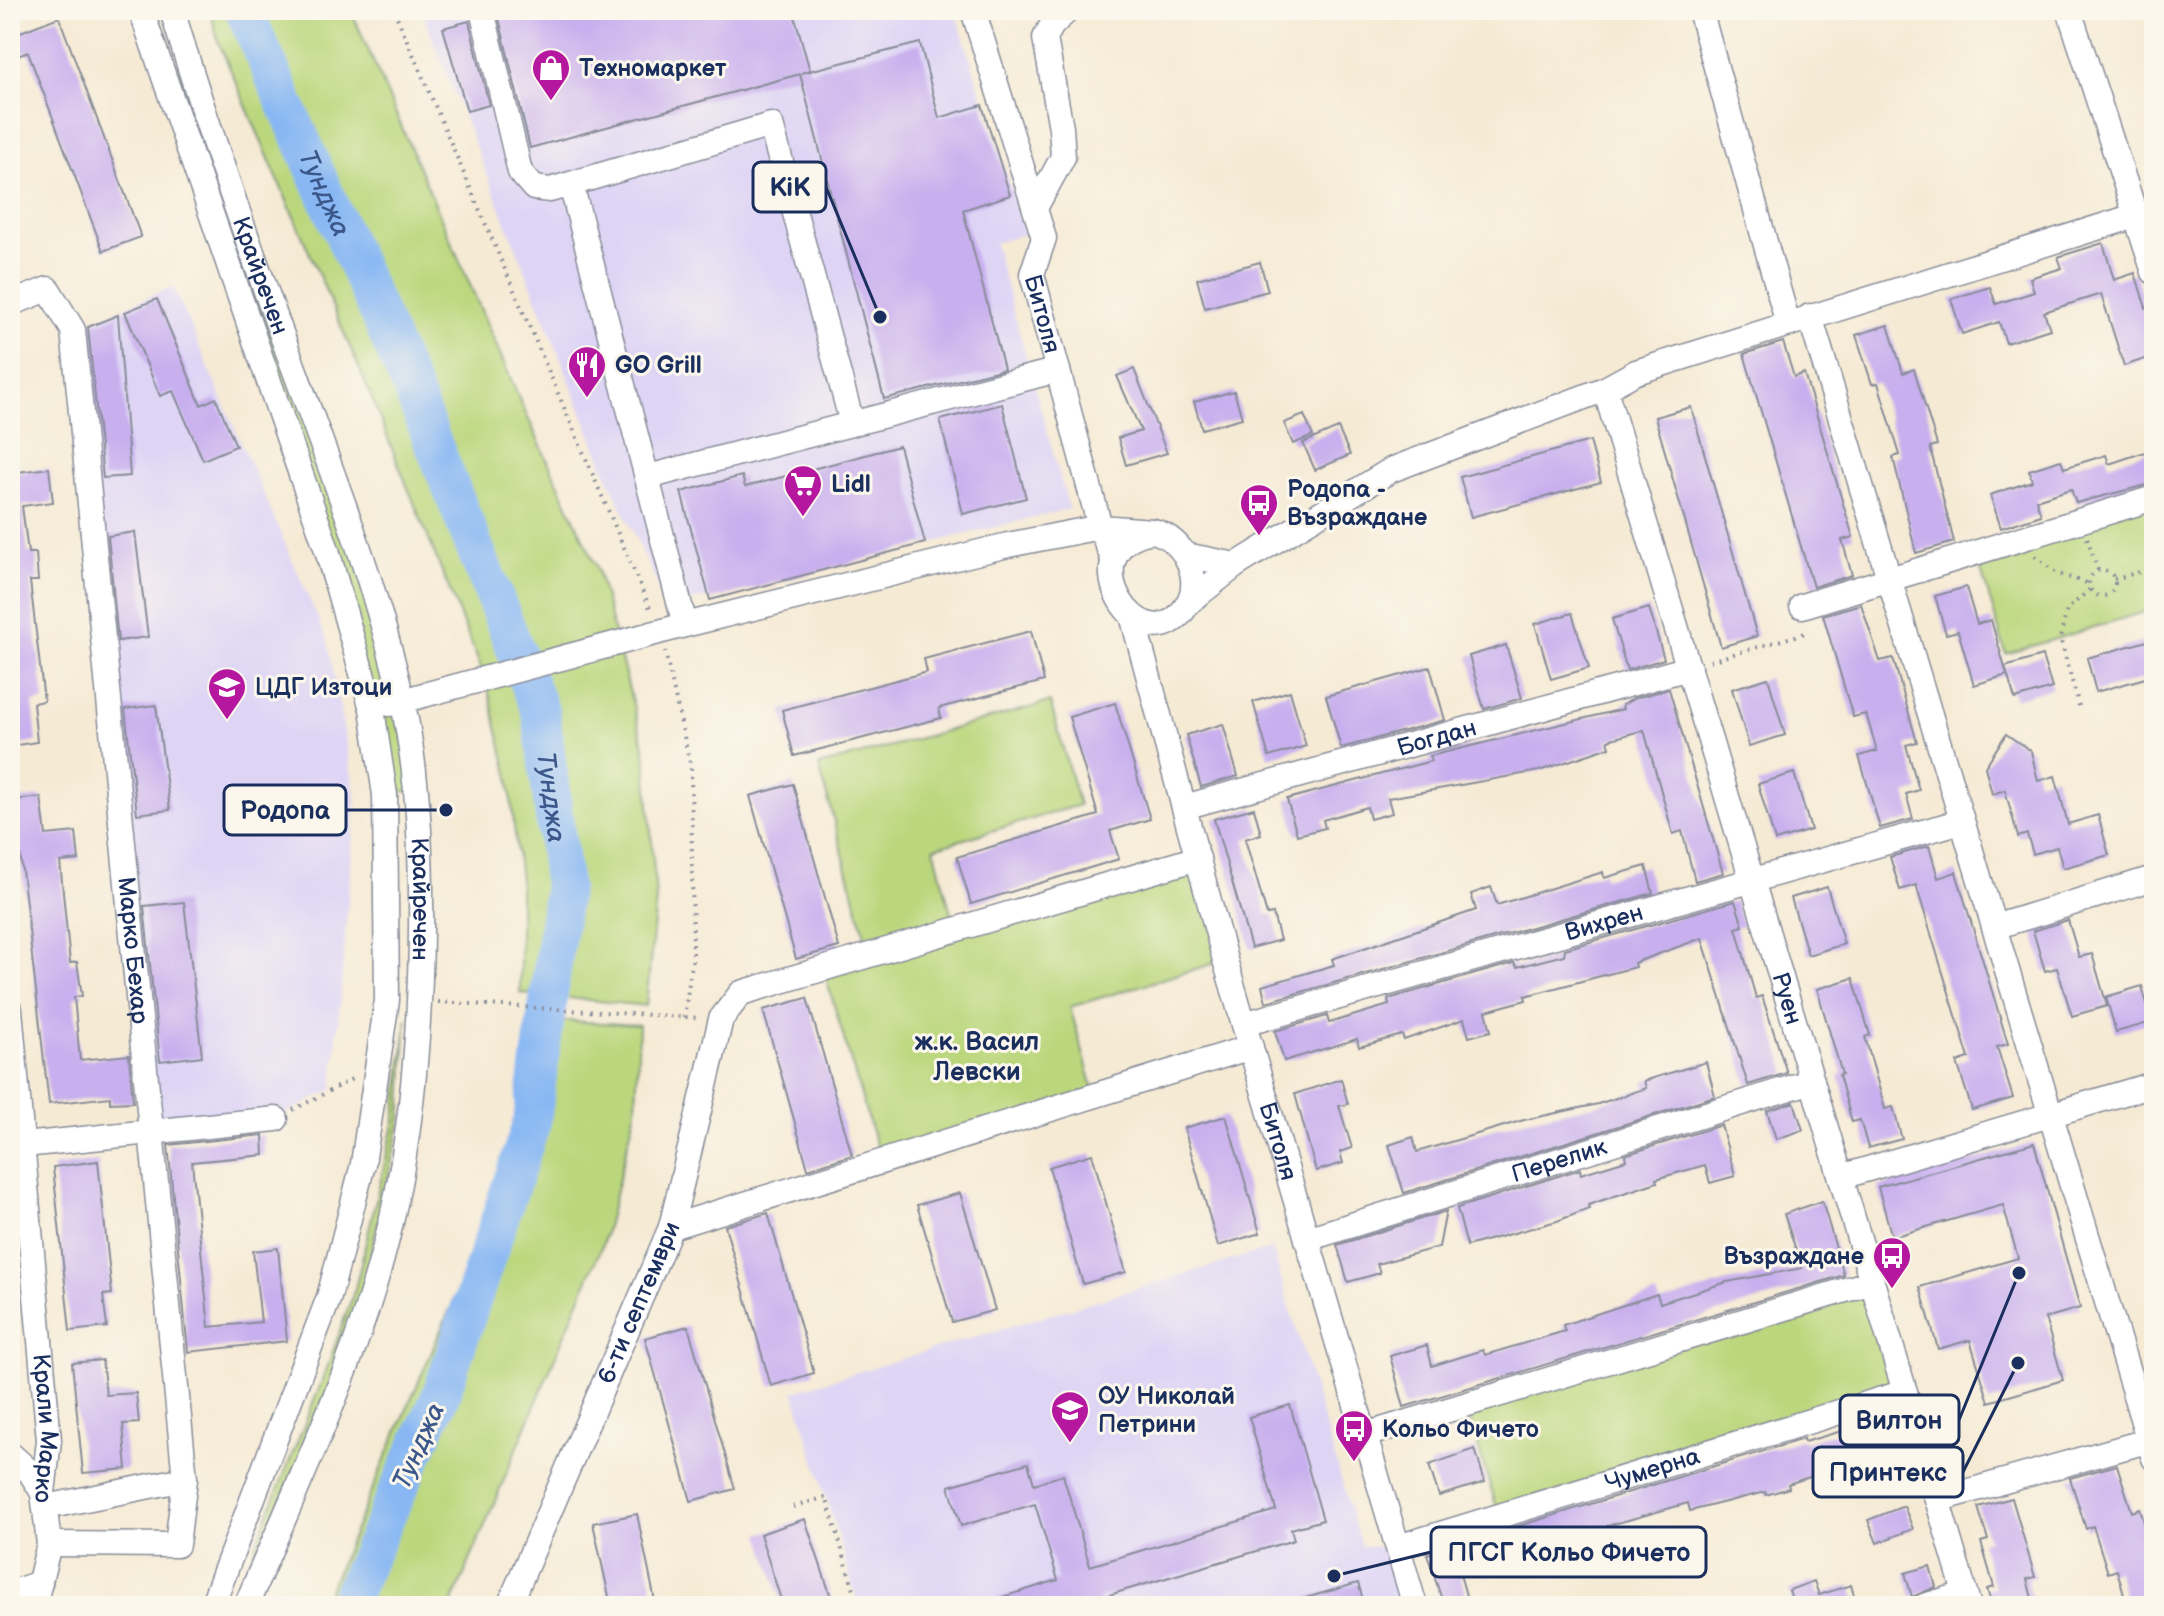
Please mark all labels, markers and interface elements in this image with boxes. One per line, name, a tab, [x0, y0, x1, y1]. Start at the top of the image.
shop icon: Техномаркет	[530, 47, 572, 102]
place label: Техномаркет	[579, 54, 727, 83]
water label: Тунджа	[291, 146, 356, 242]
callout: KiK	[753, 162, 826, 212]
text: KiK	[769, 173, 811, 204]
street label: Крайречен	[226, 213, 295, 339]
street label: Битоля	[1018, 272, 1067, 356]
restaurant icon: GO Grill	[566, 344, 608, 399]
place label: GO Grill	[615, 351, 702, 380]
supermarket icon: Lidl	[782, 463, 824, 518]
place label: Lidl	[831, 470, 871, 499]
place label: Родопа - Възраждане	[1287, 475, 1427, 532]
bus stop icon: Родопа - Възраждане	[1238, 482, 1280, 537]
school or university icon: ЦДГ Изтоци	[206, 666, 248, 721]
place label: ЦДГ Изтоци	[255, 673, 392, 702]
street label: Богдан	[1394, 713, 1480, 763]
water label: Тунджа	[529, 750, 571, 845]
callout: Родопа	[224, 785, 346, 835]
text: Родопа	[240, 796, 331, 827]
street label: Крайречен	[405, 837, 435, 961]
street label: Марко Бехар	[111, 875, 155, 1026]
street label: Вихрен	[1562, 898, 1646, 948]
street label: Руен	[1765, 969, 1808, 1028]
district label: ж.к. Васил Левски	[915, 1027, 1039, 1088]
street label: Битоля	[1253, 1099, 1303, 1184]
street label: Перелик	[1508, 1132, 1610, 1189]
street label: 6-ти септември	[592, 1217, 687, 1388]
bus stop icon: Възраждане	[1871, 1235, 1913, 1290]
place label: Възраждане	[1724, 1242, 1864, 1271]
street label: Крали Марко	[26, 1353, 64, 1504]
place label: ОУ Николай Петрини	[1098, 1382, 1235, 1439]
school or university icon: ОУ Николай Петрини	[1049, 1389, 1091, 1444]
callout: Вилтон	[1840, 1395, 1959, 1445]
water label: Тунджа	[387, 1399, 452, 1495]
text: Вилтон	[1856, 1406, 1942, 1437]
bus stop icon: Кольо Фичето	[1333, 1408, 1375, 1463]
place label: Кольо Фичето	[1382, 1415, 1539, 1444]
street label: Чумерна	[1602, 1442, 1703, 1498]
callout: Принтекс	[1813, 1447, 1963, 1497]
text: Принтекс	[1829, 1458, 1947, 1489]
callout: ПГСГ Кольо Фичето	[1431, 1527, 1706, 1577]
text: ПГСГ Кольо Фичето	[1447, 1538, 1691, 1569]

